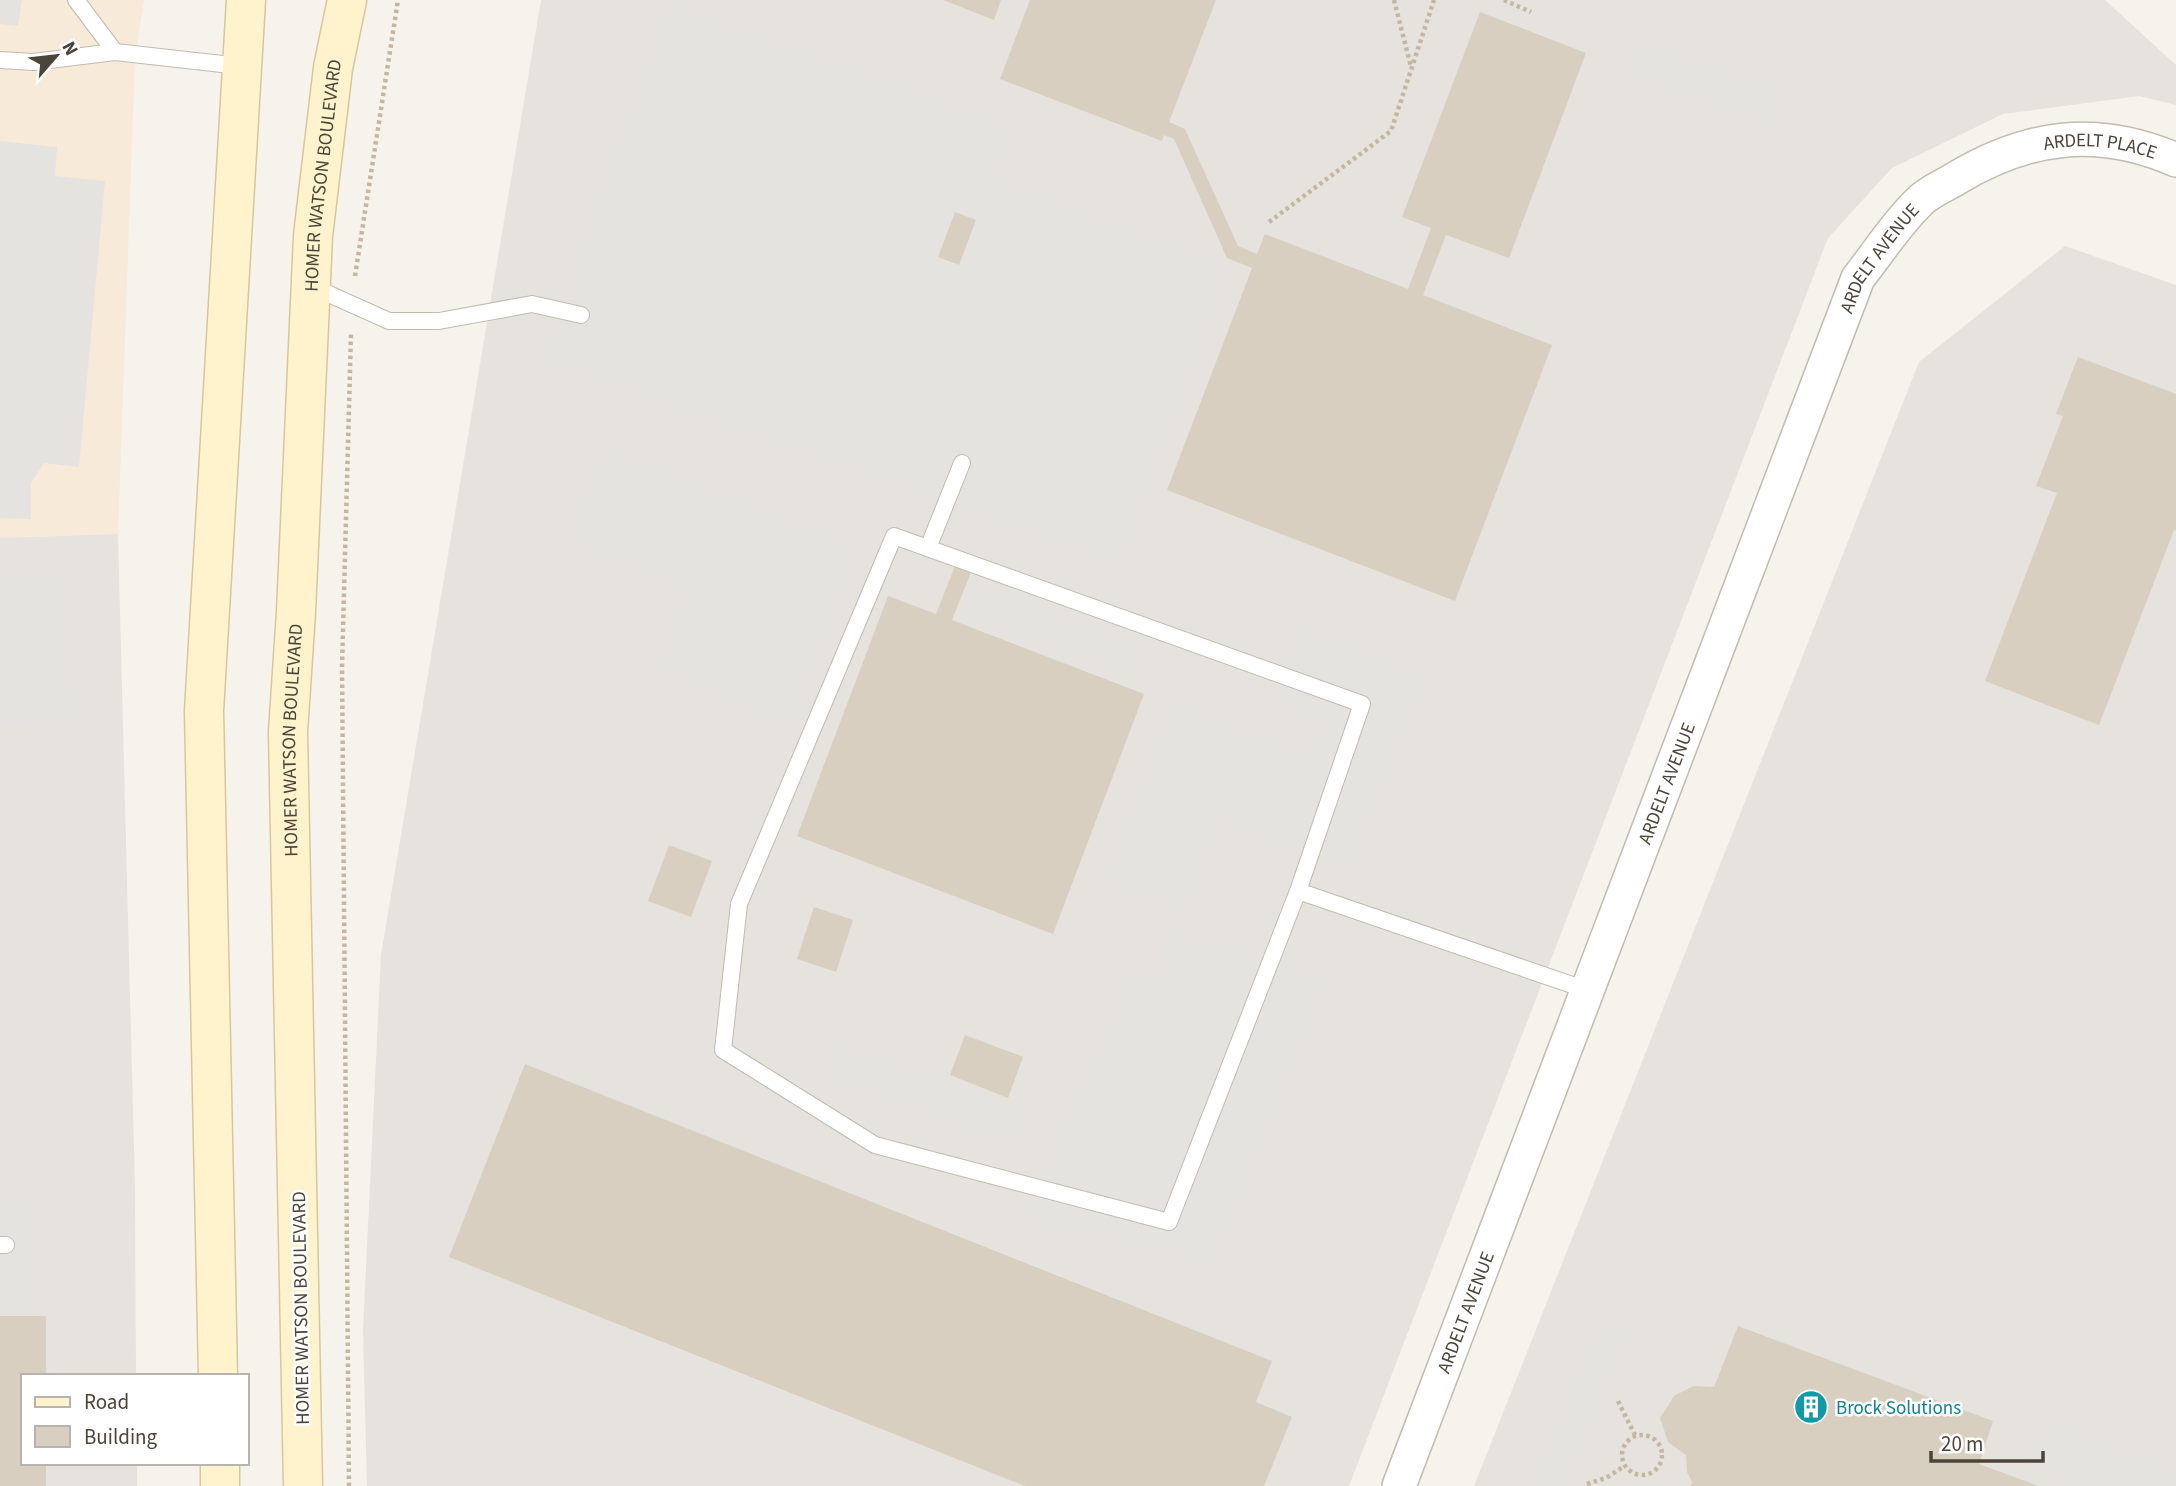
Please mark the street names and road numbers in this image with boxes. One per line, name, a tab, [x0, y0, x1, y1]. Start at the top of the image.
street label: HOMER WATSON BOULEVARD	[298, 57, 349, 292]
street label: ARDELT PLACE	[2041, 127, 2160, 167]
street label: ARDELT AVENUE	[1834, 198, 1926, 317]
street label: HOMER WATSON BOULEVARD	[276, 623, 310, 857]
street label: ARDELT AVENUE	[1632, 719, 1703, 848]
street label: HOMER WATSON BOULEVARD	[286, 1191, 317, 1425]
street label: ARDELT AVENUE	[1431, 1248, 1502, 1377]

